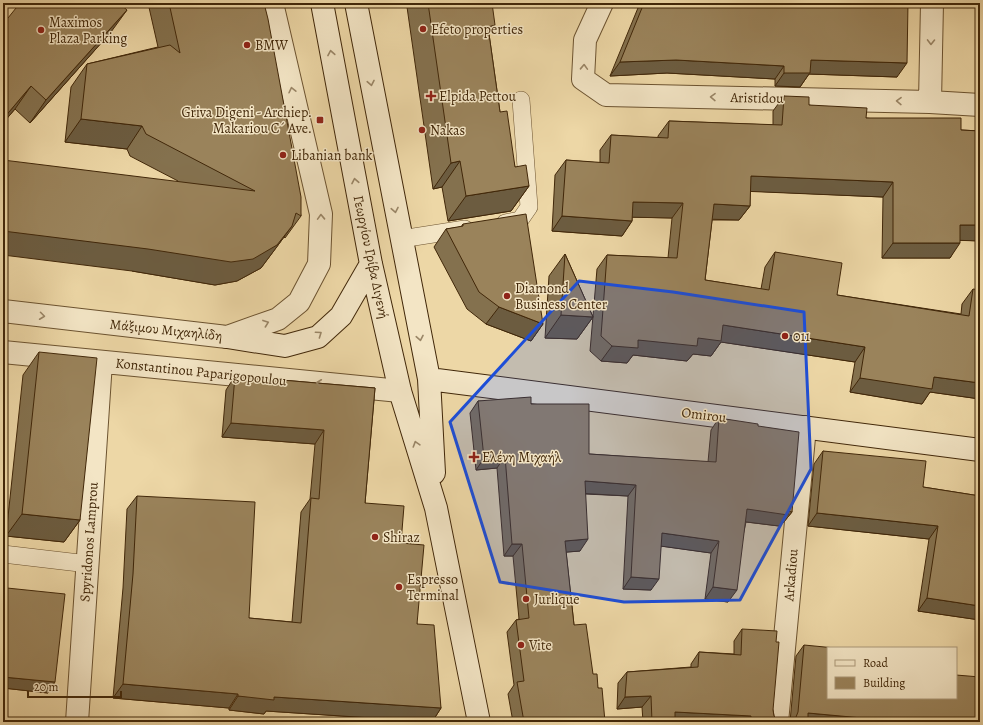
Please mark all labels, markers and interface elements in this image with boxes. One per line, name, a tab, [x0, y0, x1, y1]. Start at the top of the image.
place label: Maximos Plaza Parking	[49, 13, 127, 48]
place label: Efeto properties	[431, 20, 523, 39]
marker: Efeto properties	[418, 24, 428, 34]
marker: Maximos Plaza Parking	[36, 25, 46, 35]
place label: BMW	[255, 36, 289, 55]
one-way arrow	[927, 39, 935, 45]
marker: BMW	[242, 40, 252, 50]
one-way arrow	[327, 50, 335, 57]
one-way arrow	[579, 64, 588, 70]
one-way arrow	[366, 80, 374, 86]
one-way arrow	[288, 87, 297, 94]
place label: Elpida Pettou	[439, 87, 516, 106]
street label: Aristidou	[729, 88, 784, 108]
marker: Elpida Pettou	[426, 91, 436, 101]
one-way arrow	[710, 93, 716, 101]
one-way arrow	[896, 97, 902, 105]
place label: Griva Digeni - Archiep. Makariou C´ Ave.	[181, 103, 312, 138]
marker: Griva Digeni - Archiep. Makariou C´ Ave.	[315, 115, 325, 125]
place label: Nakas	[430, 121, 465, 140]
marker: Nakas	[417, 125, 427, 135]
place label: Libanian bank	[291, 146, 373, 165]
marker: Libanian bank	[278, 150, 288, 160]
one-way arrow	[351, 178, 359, 184]
street label: Γεωργίου Γρίβα Διγενή	[349, 194, 393, 320]
one-way arrow	[391, 207, 399, 213]
one-way arrow	[316, 214, 325, 220]
place label: Diamond Business Center	[515, 279, 608, 314]
marker: Diamond Business Center	[502, 291, 512, 301]
one-way arrow	[39, 311, 45, 320]
street label: Μάξιμου Μιχαηλίδη	[109, 315, 223, 345]
one-way arrow	[263, 320, 270, 328]
place label: 011	[793, 327, 810, 346]
marker: 011	[780, 331, 790, 341]
one-way arrow	[315, 332, 322, 339]
one-way arrow	[416, 335, 424, 341]
street label: Konstantinou Paparigopoulou	[114, 354, 288, 390]
one-way arrow	[316, 379, 322, 388]
street label: Omirou	[680, 403, 728, 427]
one-way arrow	[412, 441, 421, 448]
place label: Ελένη Μιχαήλ	[482, 448, 562, 467]
marker: Ελένη Μιχαήλ	[469, 452, 479, 462]
street label: Spyridonos Lamprou	[75, 481, 103, 603]
place label: Shiraz	[383, 528, 420, 547]
marker: Shiraz	[370, 532, 380, 542]
street label: Arkadiou	[779, 548, 803, 603]
place label: Espresso Terminal	[407, 570, 459, 605]
marker: Espresso Terminal	[394, 582, 404, 592]
place label: Jurlique	[534, 590, 580, 609]
marker: Jurlique	[521, 594, 531, 604]
place label: Vite	[528, 636, 552, 655]
marker: Vite	[516, 640, 526, 650]
legend	[827, 647, 957, 699]
text: Road	[863, 655, 889, 671]
scale bar	[28, 673, 121, 699]
text: Building	[863, 675, 905, 691]
text: 20 m	[34, 679, 58, 695]

